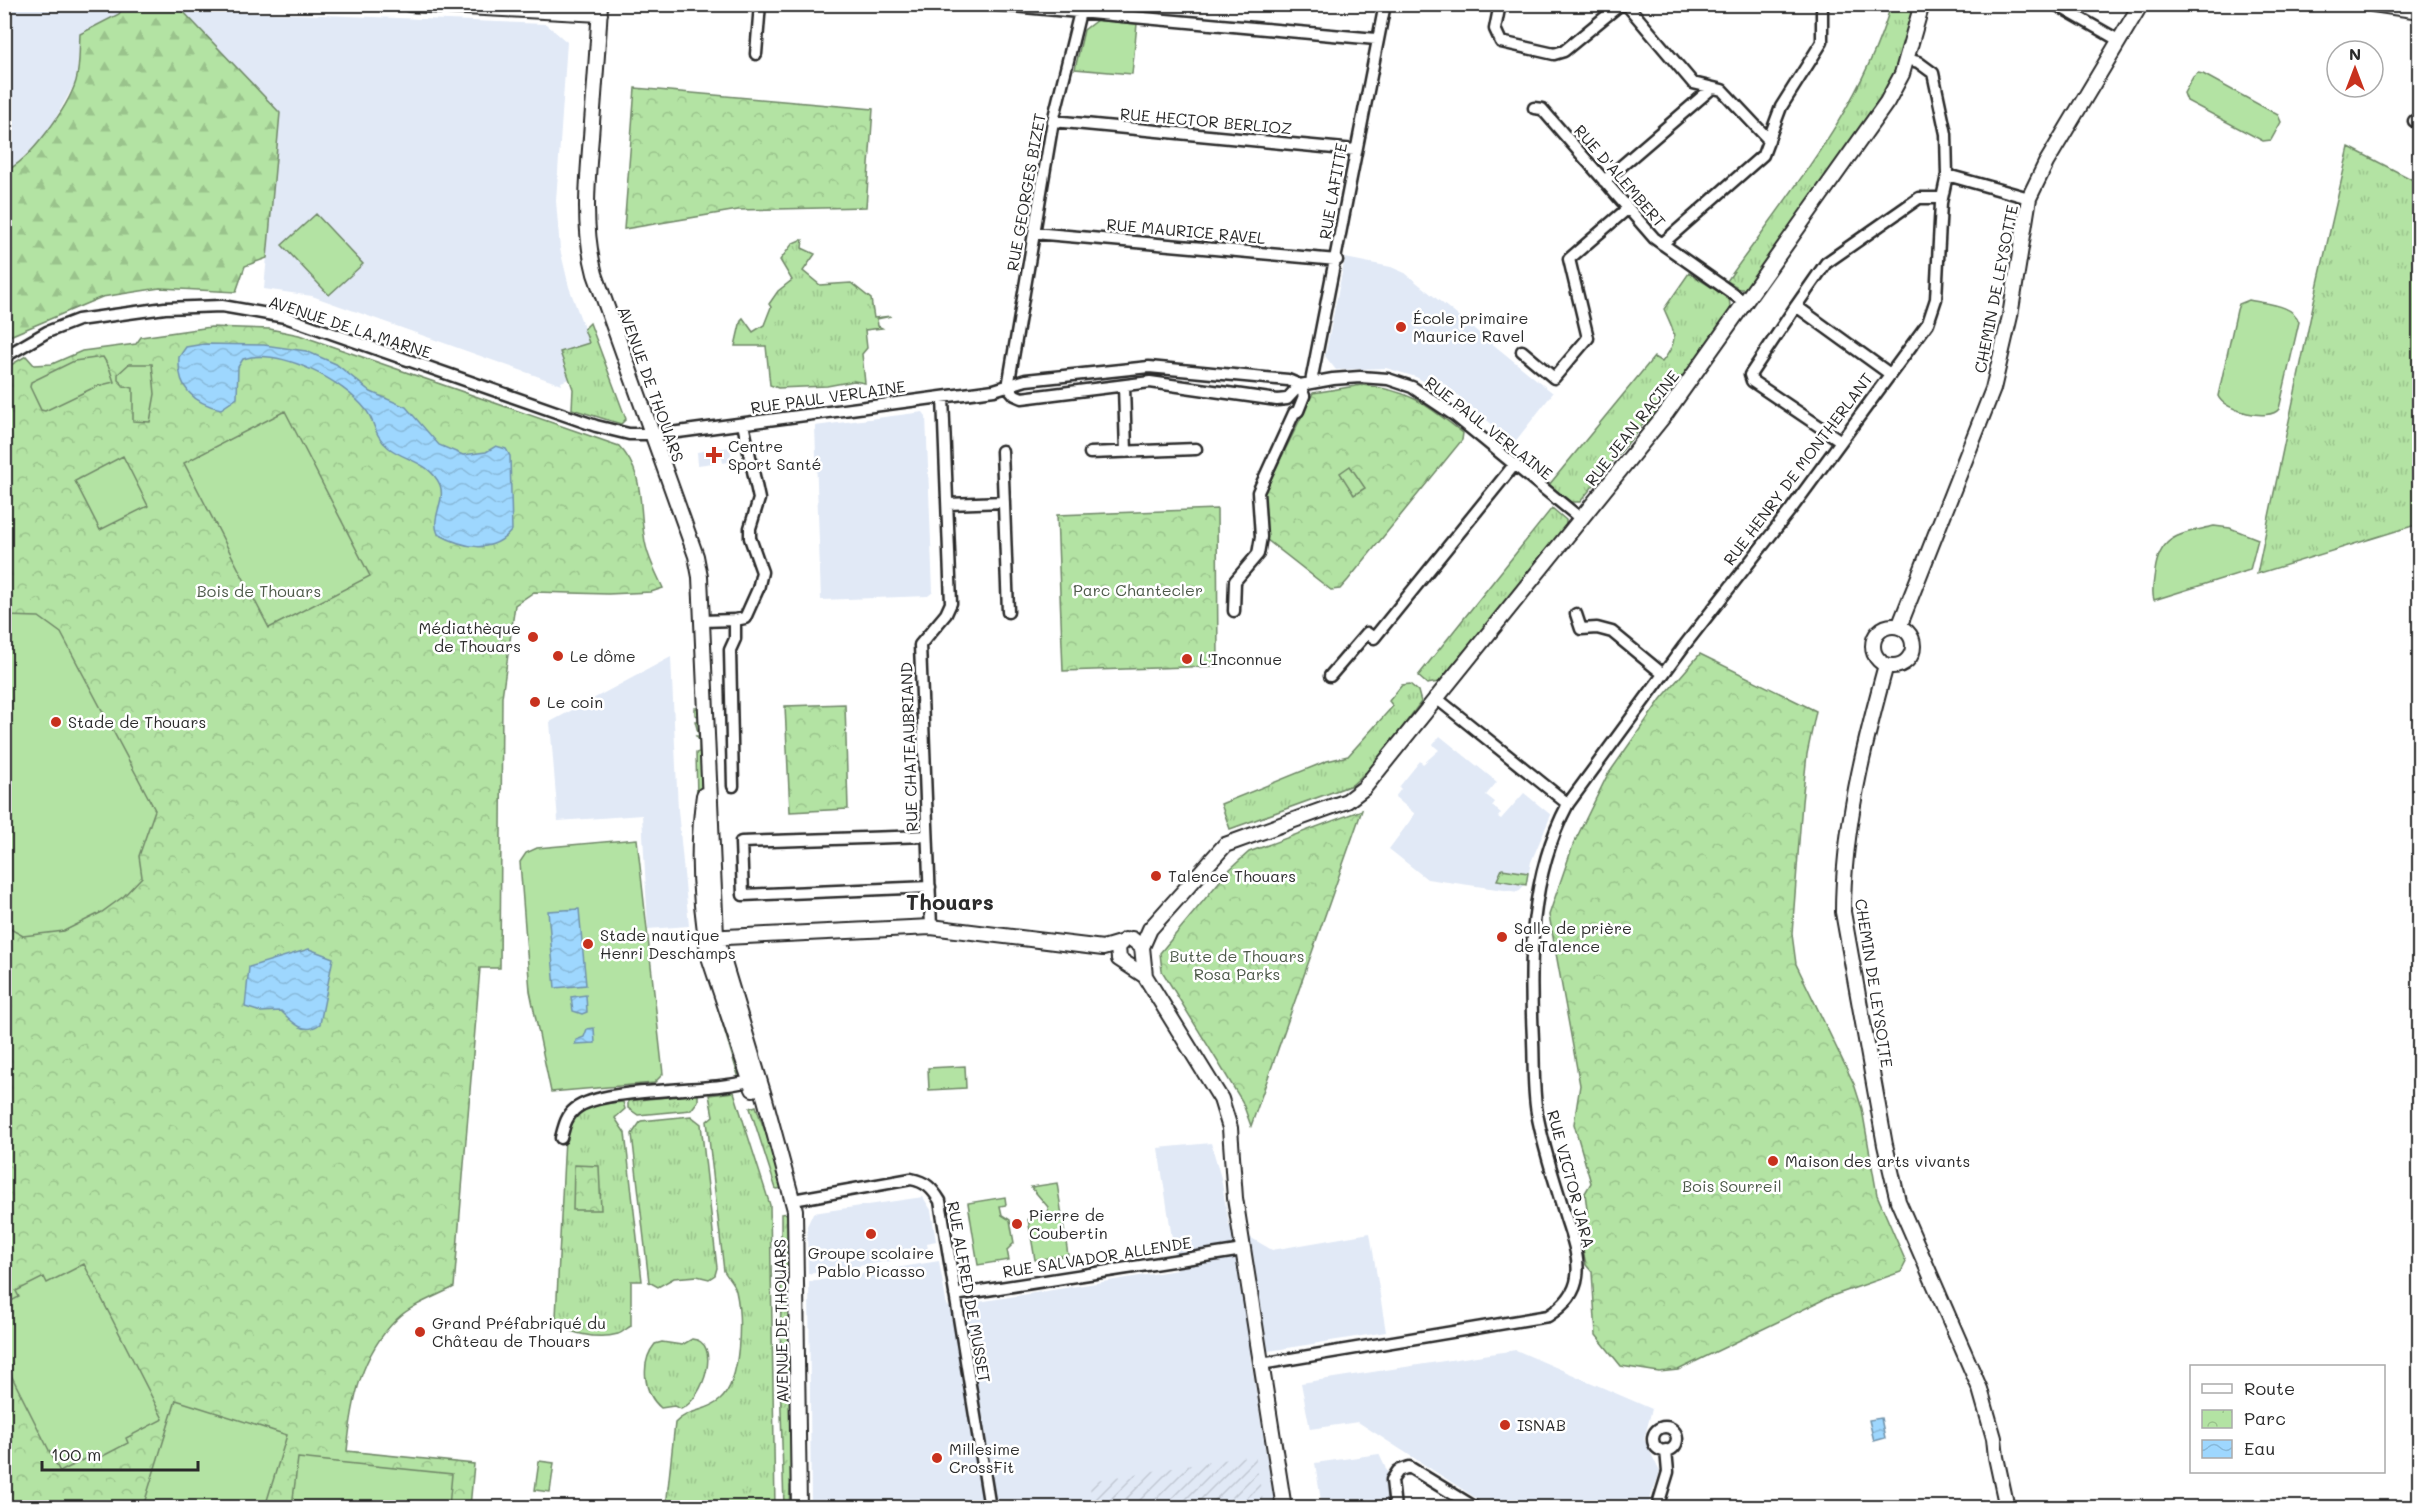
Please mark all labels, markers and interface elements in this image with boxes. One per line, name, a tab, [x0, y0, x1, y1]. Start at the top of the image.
north arrow	[2325, 39, 2385, 99]
text: N	[2349, 43, 2361, 64]
street label: RUE HECTOR BERLIOZ	[1119, 103, 1293, 138]
street label: RUE GEORGES BIZET	[1001, 111, 1050, 273]
street label: RUE D'ALEMBERT	[1570, 120, 1671, 231]
street label: RUE LAFITTE	[1314, 141, 1351, 241]
street label: CHEMIN DE LEYSOTTE	[1969, 203, 2022, 375]
street label: RUE MAURICE RAVEL	[1106, 213, 1267, 248]
street label: AVENUE DE LA MARNE	[266, 290, 434, 363]
street label: AVENUE DE THOUARS	[614, 303, 689, 465]
place label: École primaire Maurice Ravel	[1413, 307, 1528, 346]
marker: École primaire Maurice Ravel	[1394, 320, 1408, 334]
street label: RUE JEAN RACINE	[1580, 366, 1683, 490]
street label: RUE HENRY DE MONTHERLANT	[1718, 368, 1877, 569]
street label: RUE PAUL VERLAINE	[1421, 371, 1557, 484]
street label: RUE PAUL VERLAINE	[749, 375, 907, 418]
place label: Centre Sport Santé	[728, 435, 821, 474]
marker: Centre Sport Santé	[705, 446, 723, 464]
park label: Parc Chantecler	[1073, 579, 1203, 600]
park label: Bois de Thouars	[197, 580, 321, 601]
place label: Médiathèque de Thouars	[418, 617, 521, 656]
marker: Médiathèque de Thouars	[526, 630, 540, 644]
place label: Le dôme	[570, 645, 636, 666]
place label: L'Inconnue	[1199, 648, 1282, 669]
marker: Le dôme	[551, 649, 565, 663]
marker: L'Inconnue	[1180, 652, 1194, 666]
street label: RUE CHATEAUBRIAND	[895, 662, 922, 832]
place label: Le coin	[547, 691, 603, 712]
marker: Le coin	[528, 695, 542, 709]
place label: Stade de Thouars	[68, 711, 206, 732]
marker: Stade de Thouars	[49, 715, 63, 729]
place label: Talence Thouars	[1168, 865, 1296, 886]
marker: Talence Thouars	[1149, 869, 1163, 883]
district label: Thouars	[906, 887, 994, 916]
street label: CHEMIN DE LEYSOTTE	[1851, 897, 1898, 1069]
place label: Salle de prière de Talence	[1514, 917, 1632, 956]
place label: Stade nautique Henri Deschamps	[600, 924, 736, 963]
marker: Salle de prière de Talence	[1495, 930, 1509, 944]
marker: Stade nautique Henri Deschamps	[581, 937, 595, 951]
park label: Butte de Thouars Rosa Parks	[1170, 945, 1304, 984]
street label: RUE VICTOR JARA	[1543, 1108, 1600, 1250]
place label: Maison des arts vivants	[1785, 1150, 1970, 1171]
marker: Maison des arts vivants	[1766, 1154, 1780, 1168]
park label: Bois Sourreil	[1682, 1175, 1782, 1196]
street label: RUE ALFRED DE MUSSET	[943, 1199, 996, 1384]
place label: Pierre de Coubertin	[1029, 1204, 1108, 1243]
marker: Pierre de Coubertin	[1010, 1217, 1024, 1231]
marker: Groupe scolaire Pablo Picasso	[864, 1227, 878, 1241]
street label: RUE SALVADOR ALLENDE	[1001, 1231, 1193, 1282]
street label: AVENUE DE THOUARS	[769, 1239, 792, 1403]
place label: Groupe scolaire Pablo Picasso	[808, 1242, 934, 1281]
place label: Grand Préfabriqué du Château de Thouars	[432, 1312, 606, 1351]
marker: Grand Préfabriqué du Château de Thouars	[413, 1325, 427, 1339]
legend	[2190, 1365, 2385, 1473]
text: Route	[2244, 1376, 2295, 1400]
text: Parc	[2244, 1406, 2286, 1430]
place label: ISNAB	[1517, 1414, 1566, 1435]
marker: ISNAB	[1498, 1418, 1512, 1432]
scale bar	[42, 1434, 198, 1472]
text: Eau	[2244, 1436, 2275, 1460]
place label: Millesime CrossFit	[949, 1438, 1020, 1477]
text: 100 m	[51, 1442, 101, 1466]
marker: Millesime CrossFit	[930, 1451, 944, 1465]

